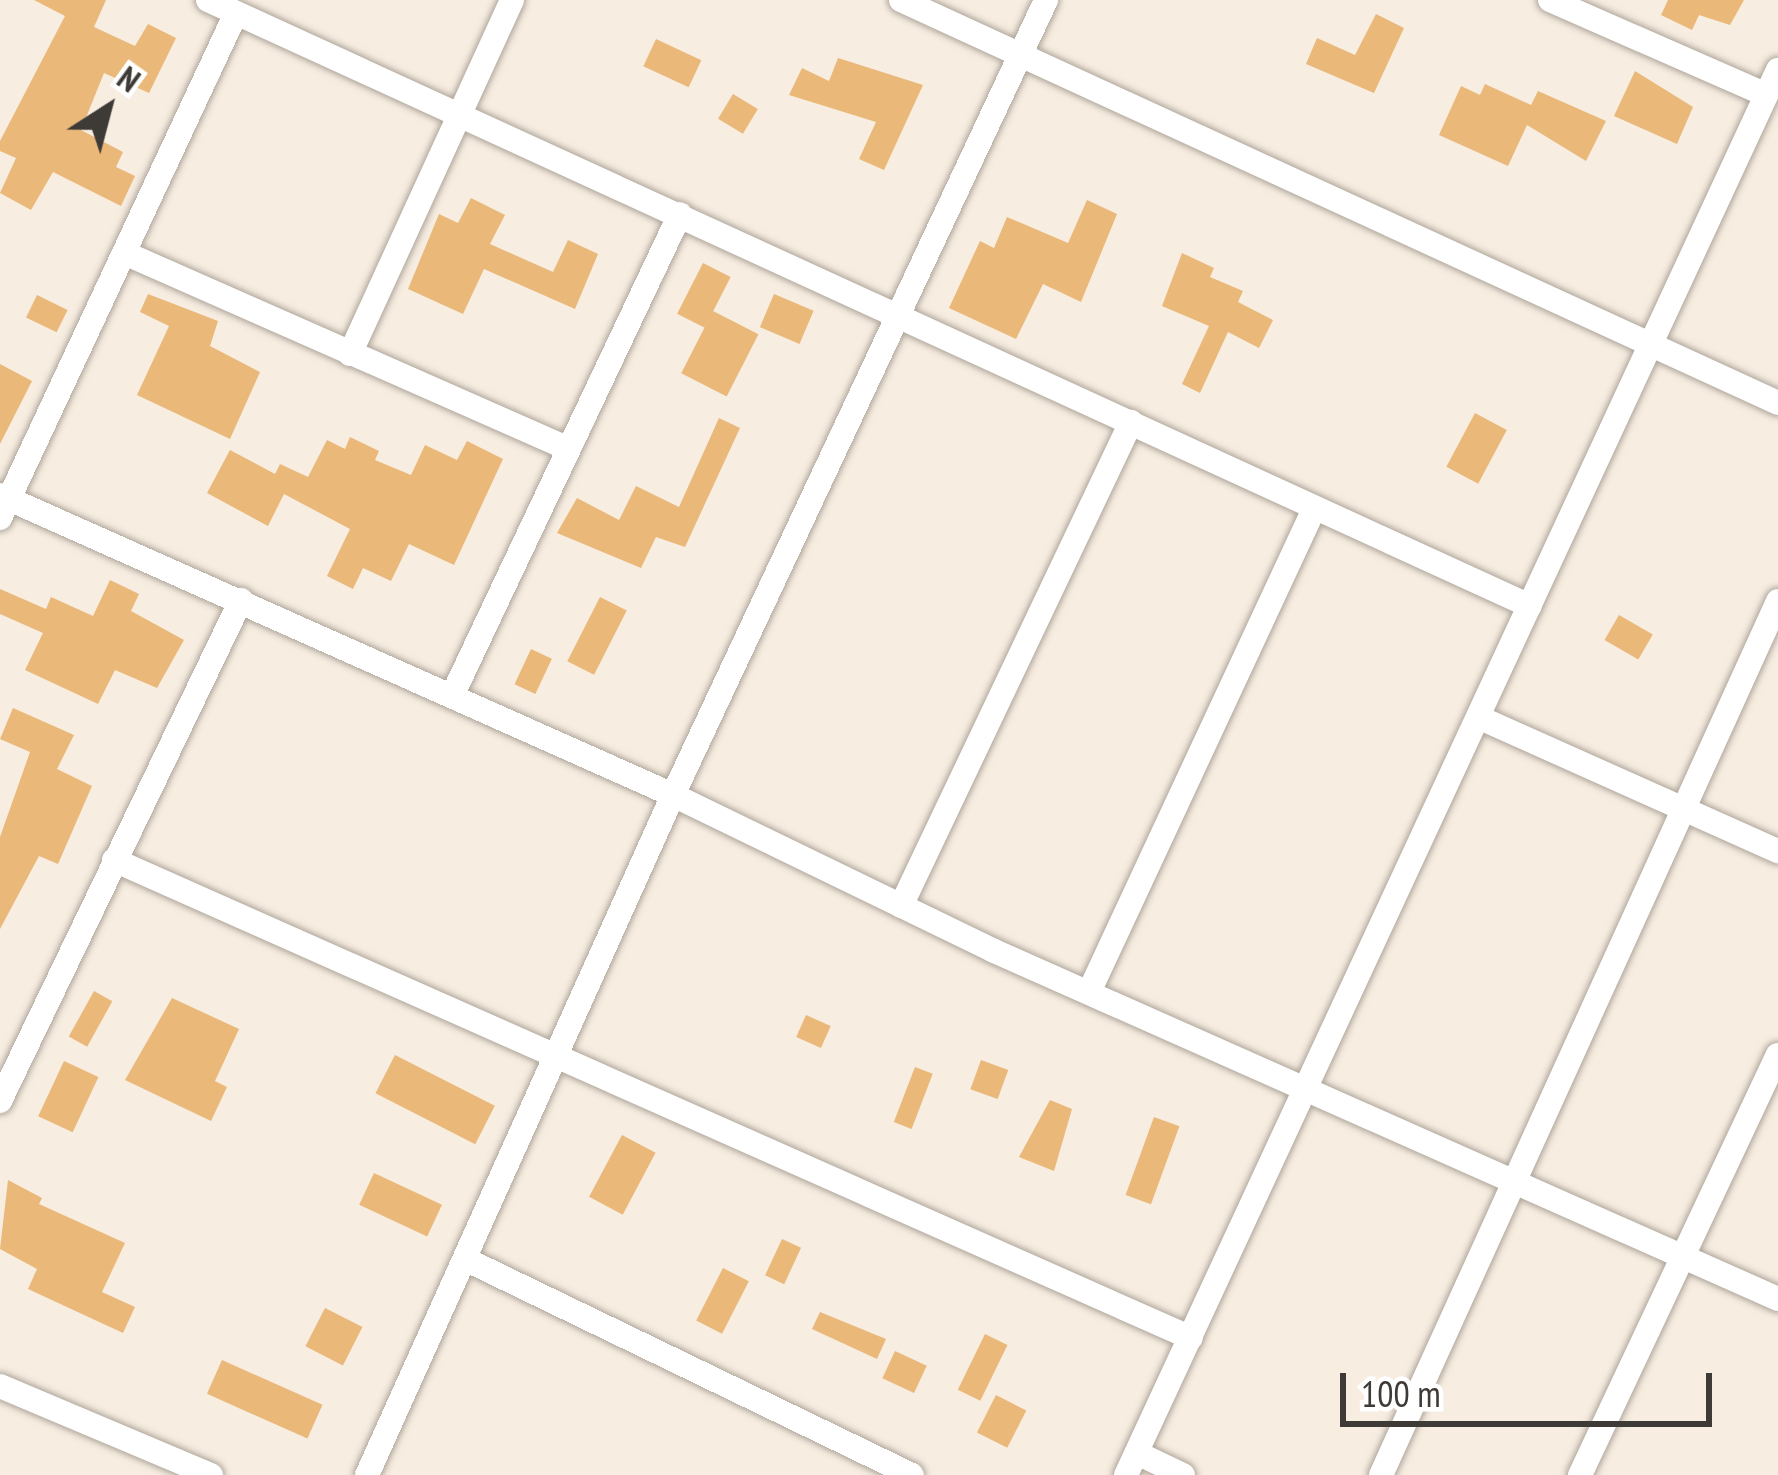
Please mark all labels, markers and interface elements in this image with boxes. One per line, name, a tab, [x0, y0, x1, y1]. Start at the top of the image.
north arrow	[48, 48, 168, 168]
text: N	[110, 56, 149, 101]
scale bar	[1346, 1349, 1718, 1423]
text: 100 m	[1361, 1370, 1441, 1417]

